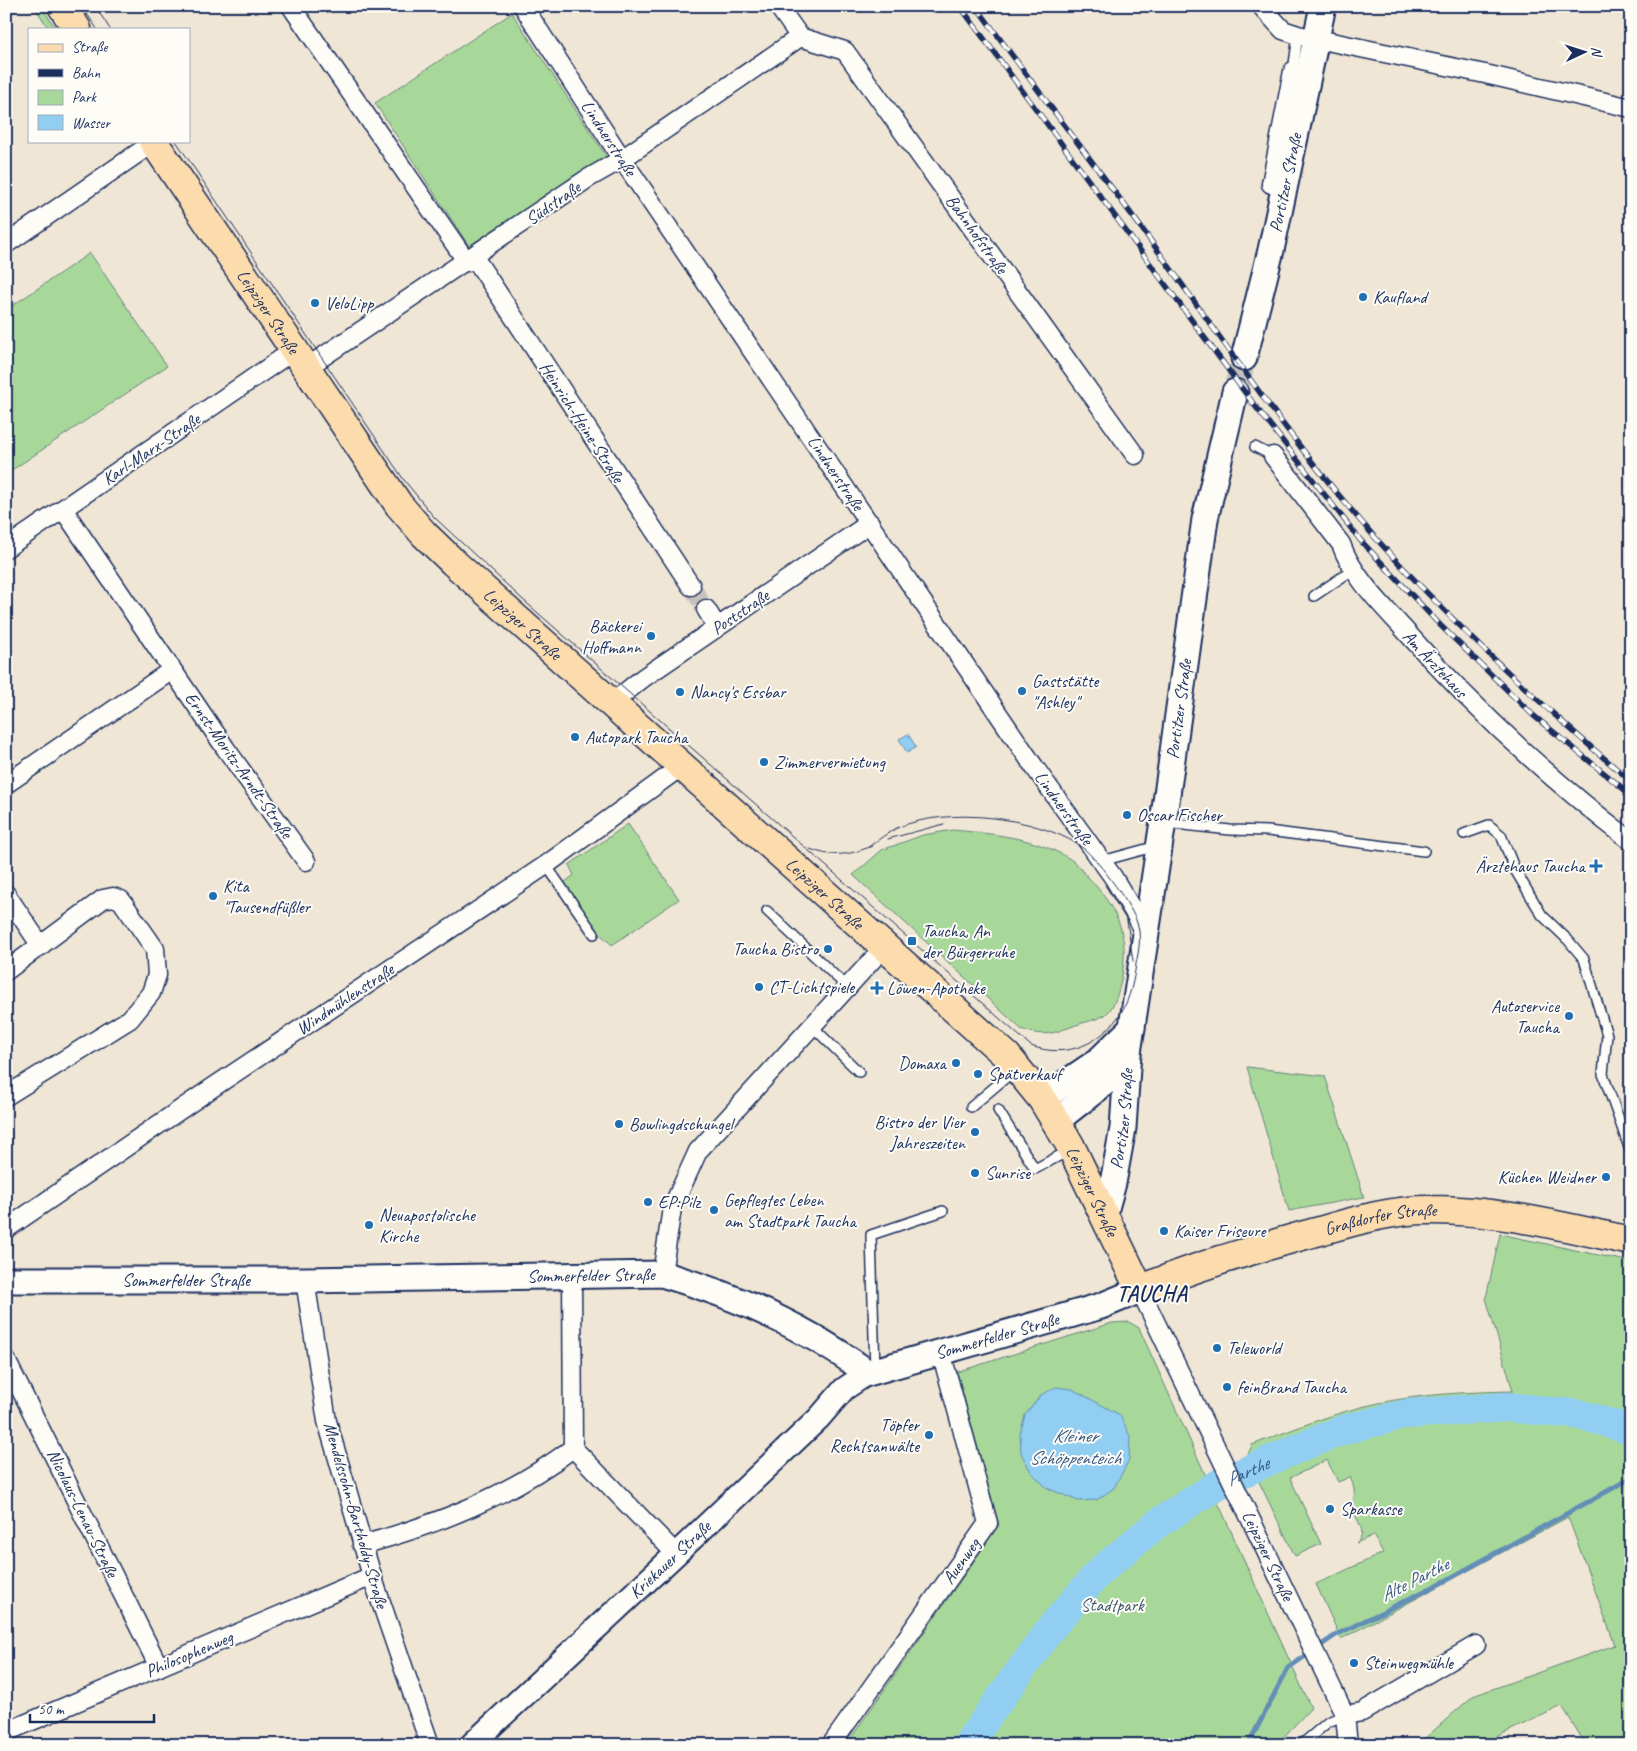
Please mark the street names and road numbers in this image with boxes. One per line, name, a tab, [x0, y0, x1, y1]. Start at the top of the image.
street label: Lindnerstraße	[576, 96, 642, 181]
street label: Portitzer Straße	[1264, 130, 1307, 234]
street label: Südstraße	[521, 176, 586, 230]
street label: Bahnhofstraße	[941, 190, 1014, 279]
street label: Leipziger Straße	[232, 265, 305, 359]
street label: Heinrich-Heine-Straße	[535, 357, 630, 488]
street label: Karl-Marx-Straße	[98, 408, 205, 490]
street label: Lindnerstraße	[803, 431, 870, 516]
street label: Leipziger Straße	[479, 583, 567, 665]
street label: Poststraße	[707, 584, 774, 639]
street label: Am Ärztehaus	[1398, 625, 1473, 704]
street label: Portitzer Straße	[1161, 657, 1197, 760]
street label: Ernst-Moritz-Arndt-Straße	[180, 688, 298, 843]
street label: Lindnerstraße	[1030, 767, 1099, 850]
street label: Leipziger Straße	[781, 853, 869, 935]
street label: Windmühlenstraße	[292, 958, 399, 1040]
street label: Portitzer Straße	[1105, 1067, 1138, 1171]
street label: Leipziger Straße	[1061, 1143, 1124, 1241]
street label: Graßdorfer Straße	[1322, 1199, 1438, 1240]
street label: Sommerfelder Straße	[527, 1263, 656, 1287]
street label: Sommerfelder Straße	[122, 1269, 251, 1291]
street label: Sommerfelder Straße	[932, 1307, 1062, 1364]
street label: Mendelssohn-Bartholdy-Straße	[319, 1419, 393, 1612]
street label: Nicolaus-Lenau-Straße	[42, 1445, 124, 1582]
street label: Leipziger Straße	[1237, 1507, 1300, 1605]
street label: Kriekauer Straße	[624, 1515, 716, 1603]
street label: Auenweg	[937, 1532, 986, 1588]
street label: Philosophenweg	[142, 1625, 237, 1682]

